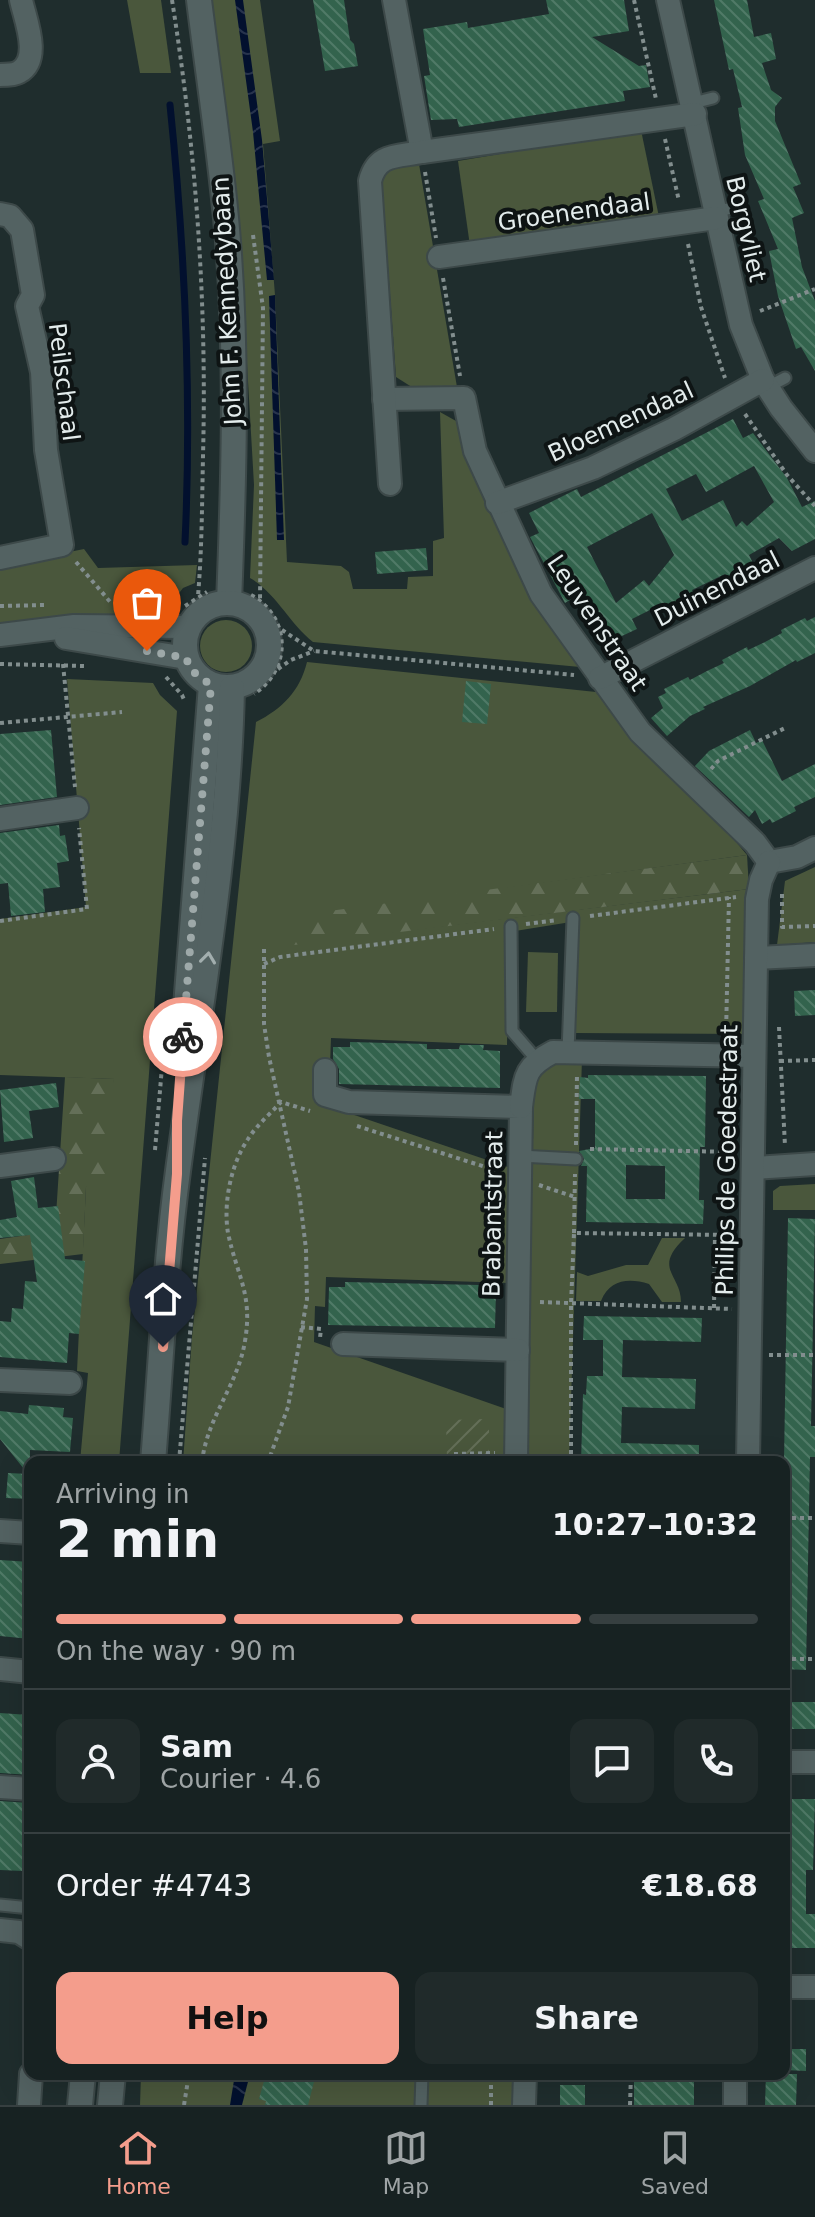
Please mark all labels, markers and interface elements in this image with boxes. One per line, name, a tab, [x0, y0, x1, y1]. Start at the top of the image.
street label: Borgvliet	[720, 173, 772, 285]
street label: John F. Kennedybaan	[207, 176, 248, 428]
street label: Groenendaal	[496, 187, 652, 237]
street label: Peilschaal	[43, 321, 85, 443]
street label: Bloemendaal	[544, 376, 698, 468]
street label: Duinendaal	[650, 545, 784, 633]
street label: Leuvenstraat	[541, 550, 653, 696]
pin	[113, 569, 181, 651]
icon: bag	[125, 581, 169, 625]
one-way arrow	[199, 951, 216, 965]
courier	[143, 997, 223, 1077]
icon: bike	[161, 1015, 205, 1059]
street label: Philips de Goedestraat	[711, 1024, 743, 1296]
street label: Brabantstraat	[478, 1131, 508, 1297]
pin	[129, 1265, 197, 1347]
icon: home	[141, 1277, 185, 1321]
text: Arriving in	[56, 1479, 190, 1509]
text: 10:27–10:32	[552, 1507, 758, 1542]
text: 2 min	[56, 1509, 219, 1569]
text: On the way · 90 m	[56, 1636, 296, 1666]
button: person	[56, 1719, 140, 1803]
button: chat	[570, 1719, 654, 1803]
button: phone	[674, 1719, 758, 1803]
text: Sam	[160, 1729, 233, 1764]
text: Courier · 4.6	[160, 1764, 321, 1794]
text: Order #4743	[56, 1868, 252, 1903]
text: €18.68	[642, 1868, 758, 1903]
button: Help	[56, 1972, 399, 2064]
button: Share	[415, 1972, 758, 2064]
tab: Home	[106, 2126, 171, 2199]
tab: Map	[383, 2126, 429, 2199]
tab: Saved	[641, 2126, 709, 2199]

